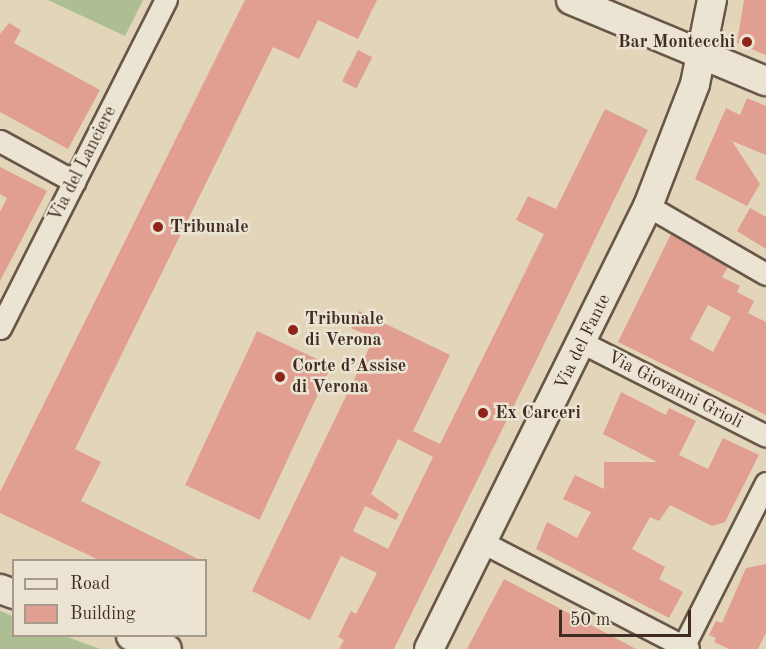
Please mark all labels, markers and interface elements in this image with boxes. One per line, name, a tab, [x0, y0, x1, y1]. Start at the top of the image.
place label: Bar Montecchi	[618, 31, 735, 53]
marker: Bar Montecchi	[740, 35, 754, 49]
street label: Via del Lanciere	[45, 103, 121, 225]
place label: Tribunale	[170, 216, 249, 238]
marker: Tribunale	[151, 220, 165, 234]
street label: Via del Fante	[551, 291, 615, 393]
place label: Tribunale di Verona	[305, 309, 384, 352]
marker: Tribunale di Verona	[286, 323, 300, 337]
street label: Via Giovanni Grioli	[604, 347, 746, 433]
place label: Corte d’Assise di Verona	[292, 356, 406, 398]
marker: Corte d’Assise di Verona	[273, 370, 287, 384]
place label: Ex Carceri	[495, 402, 581, 424]
marker: Ex Carceri	[476, 406, 490, 420]
legend	[12, 559, 207, 637]
text: Road	[70, 575, 110, 593]
scale bar	[562, 598, 694, 636]
text: Building	[70, 605, 135, 623]
text: 50 m	[570, 611, 610, 629]

